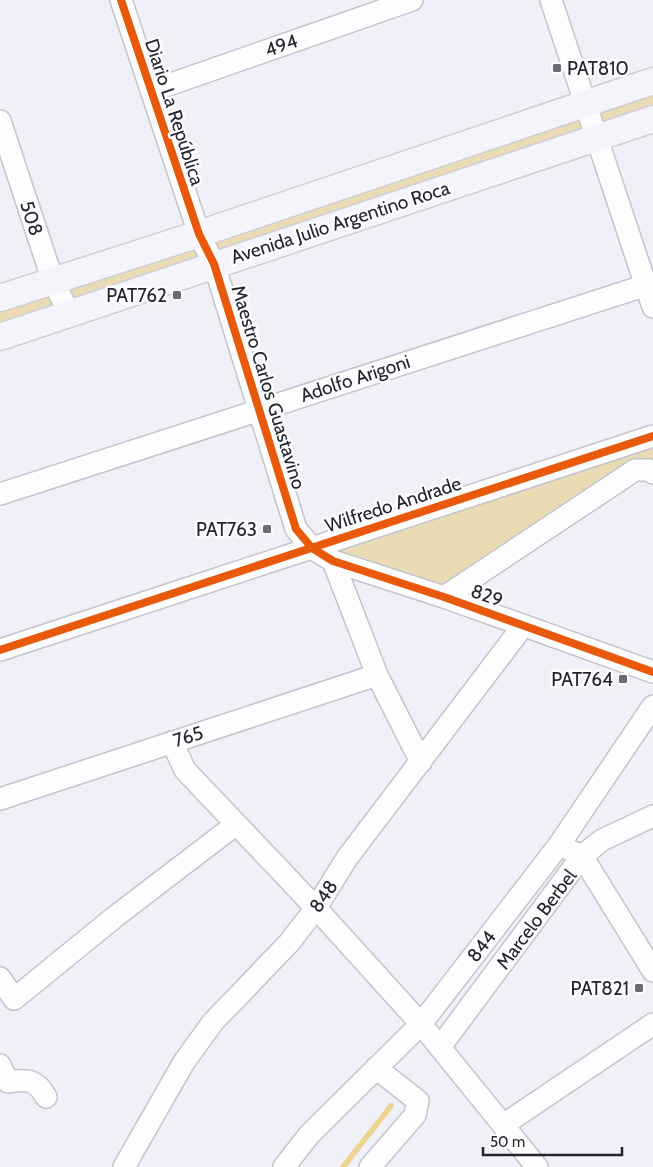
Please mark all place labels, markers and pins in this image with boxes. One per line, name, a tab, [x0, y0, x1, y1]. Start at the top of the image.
place label: PAT810	[567, 57, 629, 80]
marker: PAT810	[551, 62, 563, 74]
place label: PAT762	[106, 284, 167, 307]
marker: PAT762	[171, 289, 183, 301]
place label: PAT763	[196, 518, 257, 541]
marker: PAT763	[261, 523, 273, 535]
place label: PAT764	[551, 668, 613, 691]
marker: PAT764	[617, 673, 629, 685]
place label: PAT821	[571, 977, 629, 1000]
marker: PAT821	[633, 982, 645, 994]

